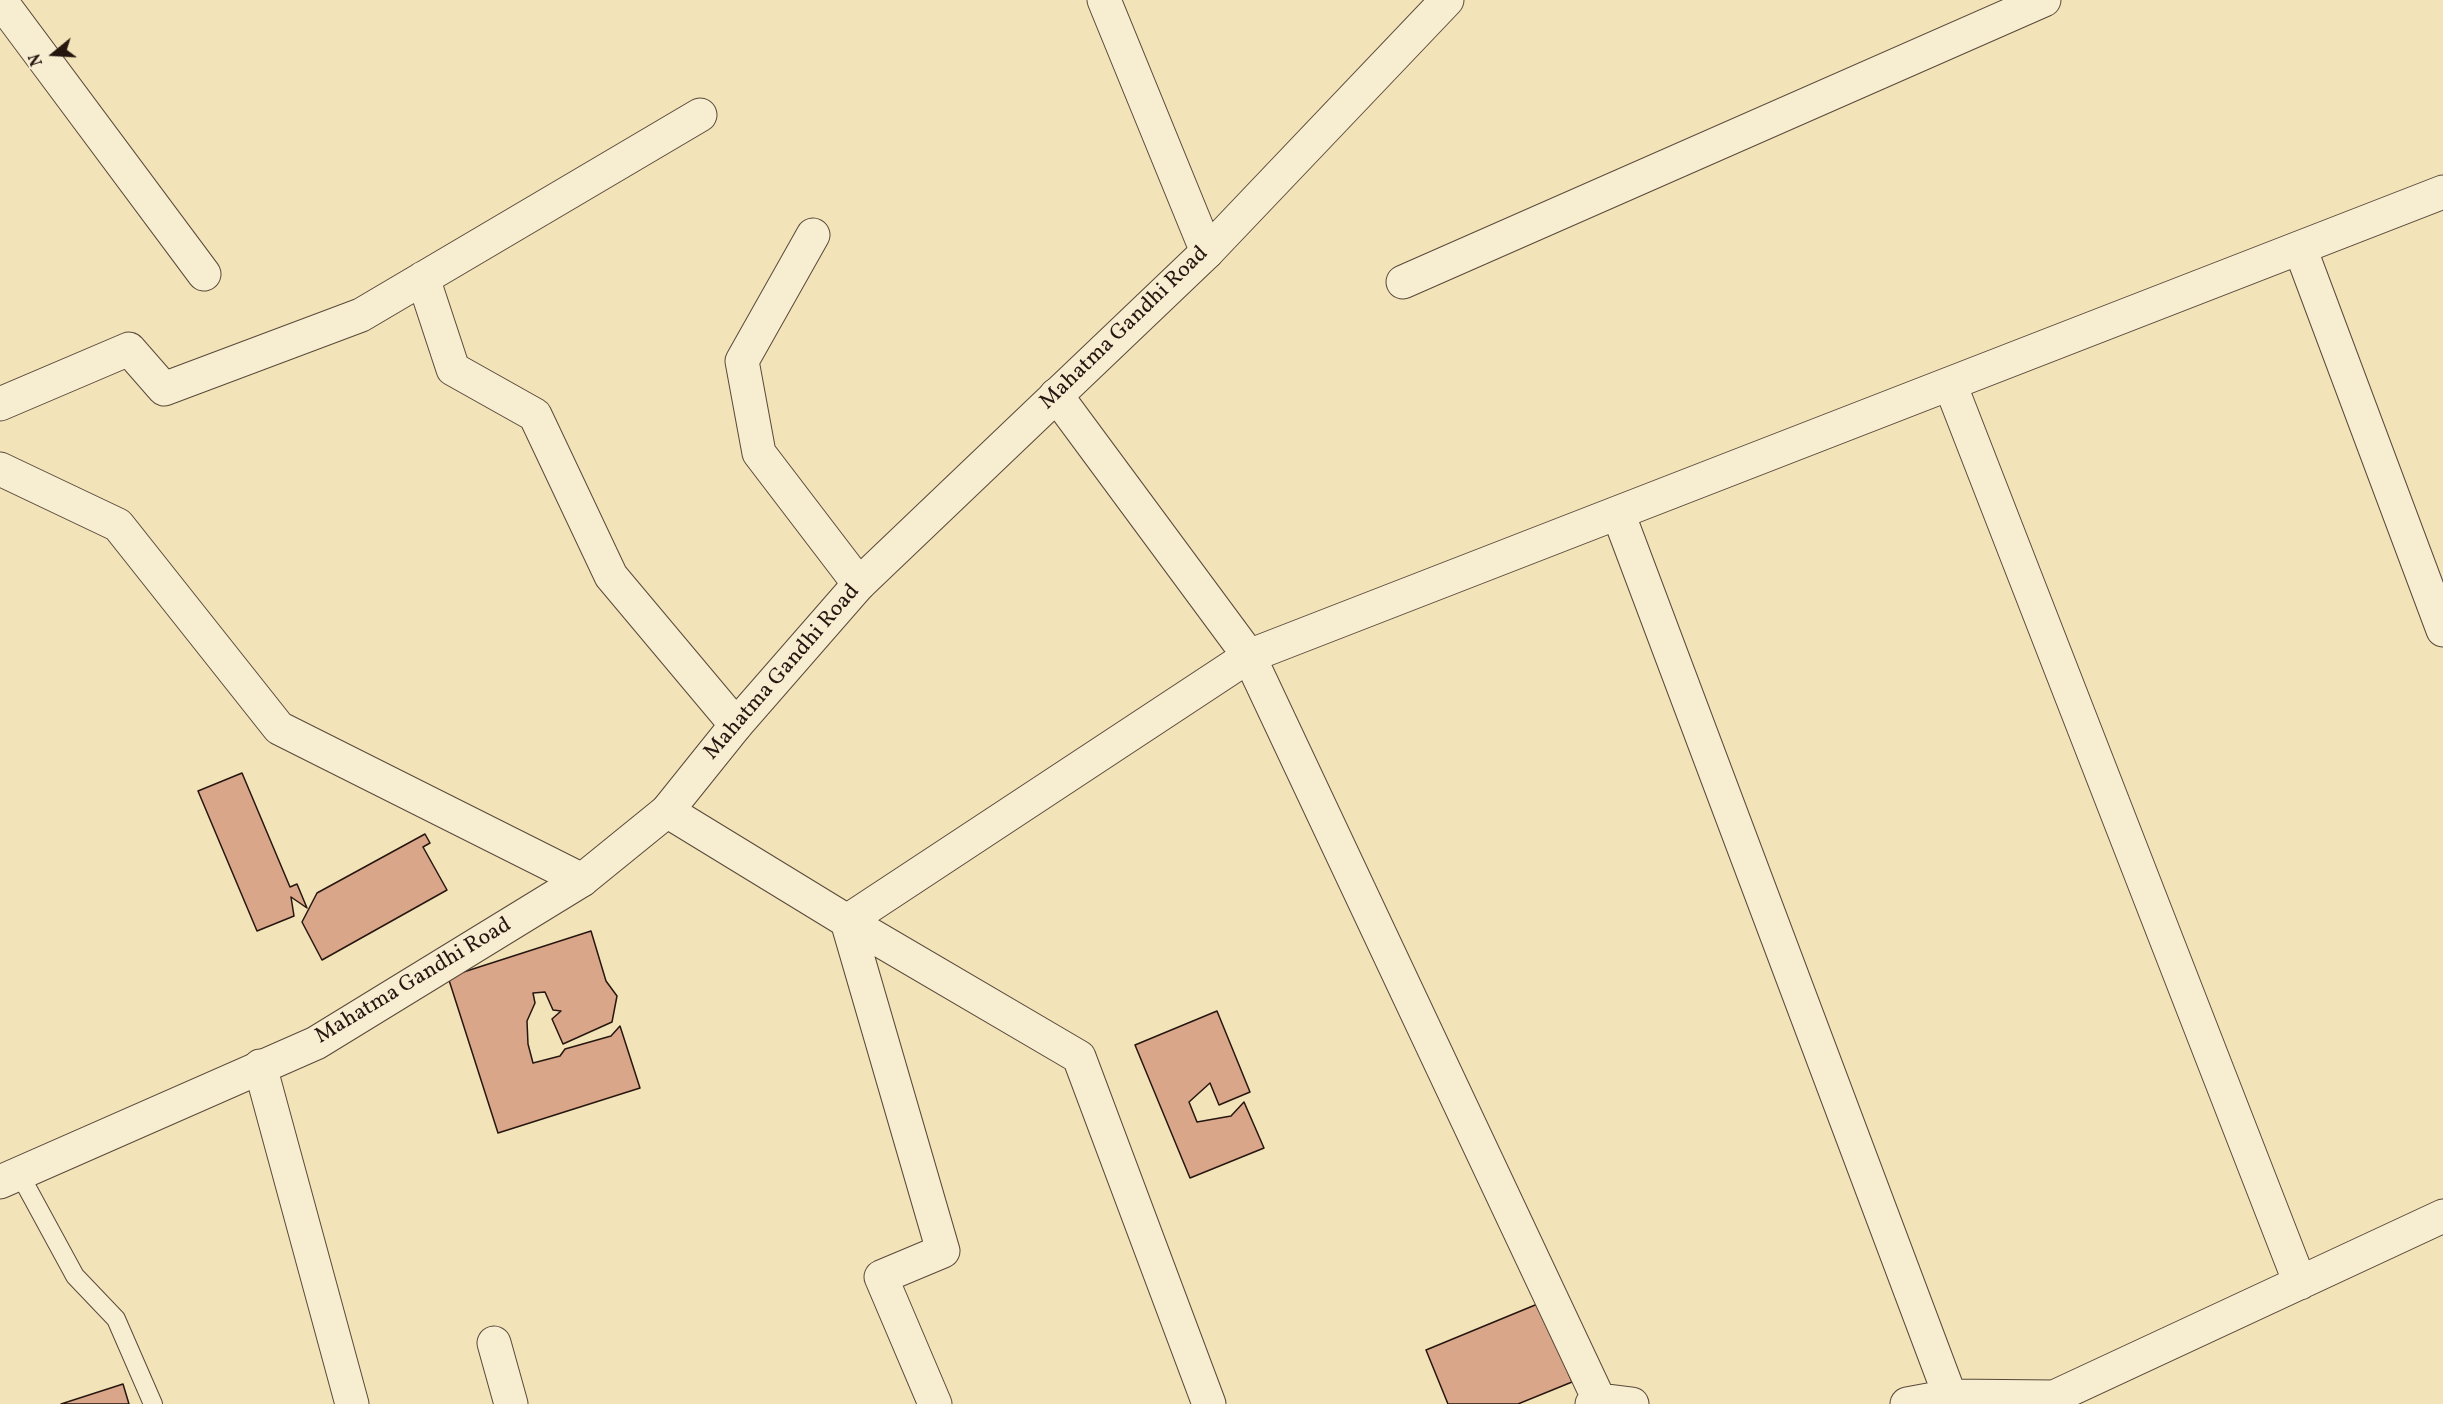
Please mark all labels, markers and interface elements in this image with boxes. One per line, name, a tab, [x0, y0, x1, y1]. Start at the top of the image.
north arrow	[24, 24, 84, 84]
text: N	[25, 51, 49, 68]
street label: Mahatma Gandhi Road	[1035, 242, 1215, 416]
street label: Mahatma Gandhi Road	[700, 580, 866, 766]
street label: Mahatma Gandhi Road	[311, 913, 517, 1051]

